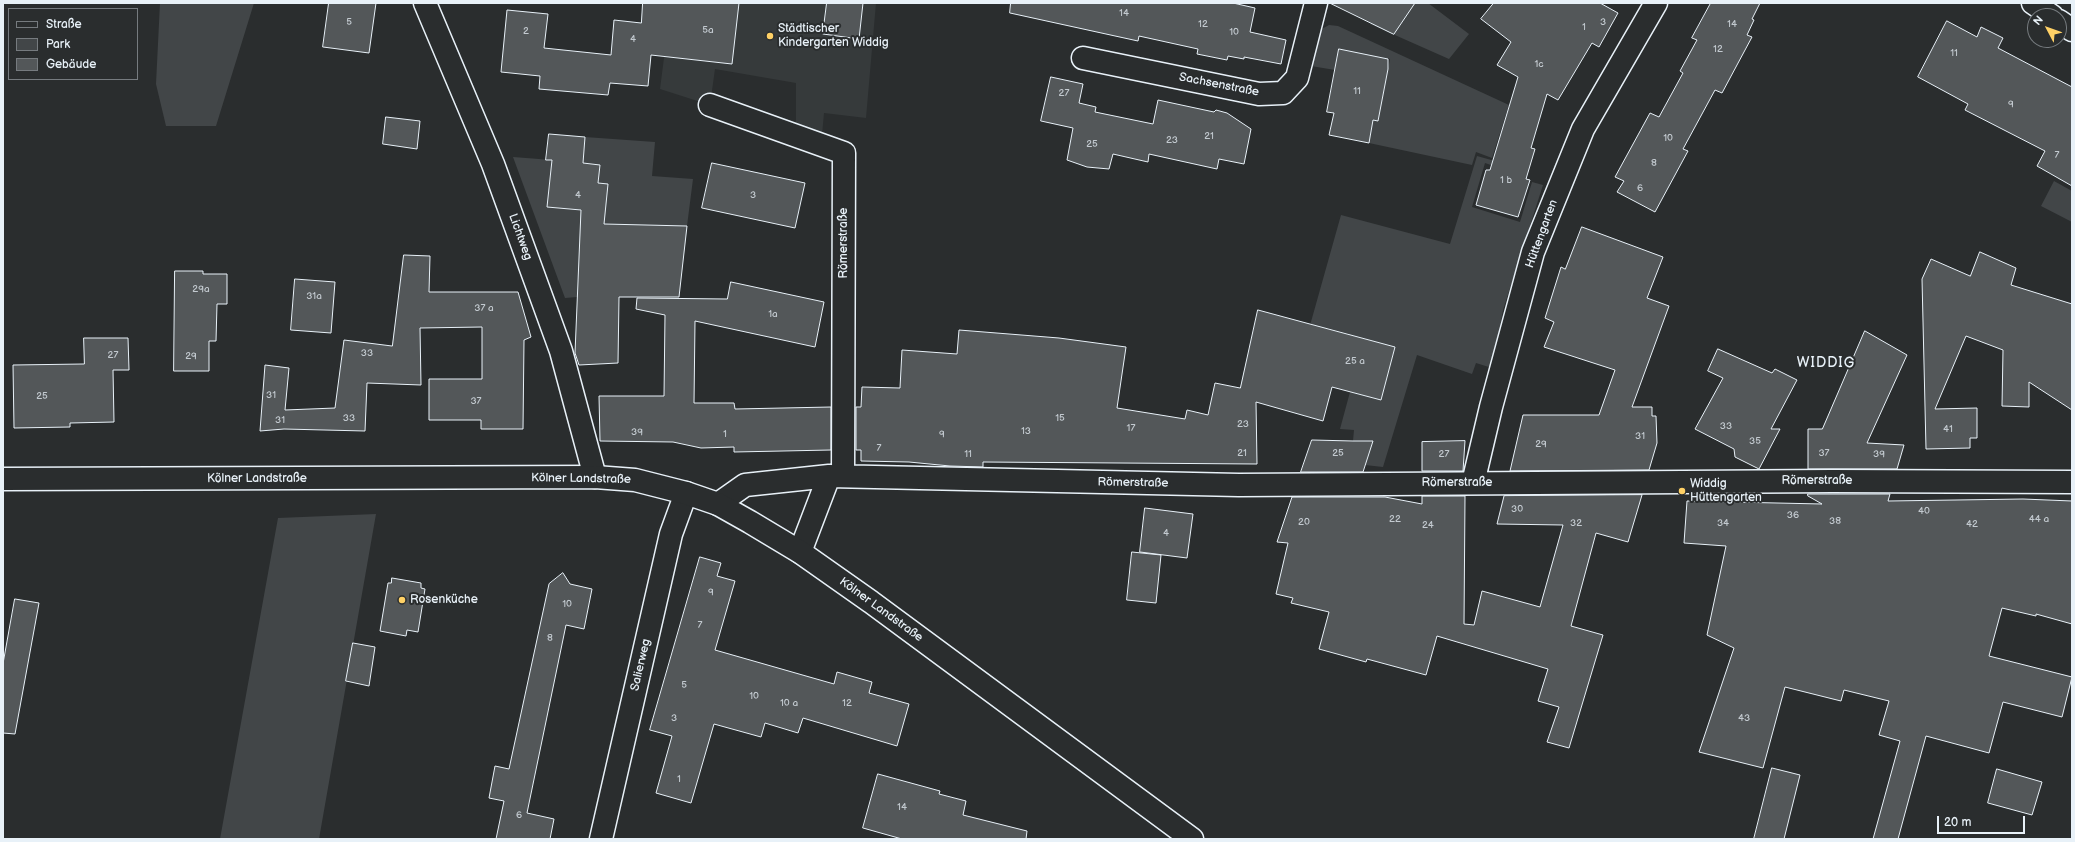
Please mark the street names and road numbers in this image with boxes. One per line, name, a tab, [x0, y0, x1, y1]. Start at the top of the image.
street label: Sachsenstraße	[1178, 70, 1260, 100]
street label: Hüttengarten	[1523, 198, 1561, 270]
street label: Römerstraße	[837, 208, 851, 278]
street label: Lichtweg	[505, 212, 535, 262]
street label: Kölner Landstraße	[531, 471, 631, 487]
street label: Kölner Landstraße	[207, 472, 307, 486]
street label: Römerstraße	[1782, 474, 1852, 488]
street label: Römerstraße	[1097, 475, 1169, 491]
street label: Römerstraße	[1422, 476, 1492, 490]
street label: Kölner Landstraße	[836, 575, 926, 645]
street label: Salierweg	[628, 638, 654, 692]

